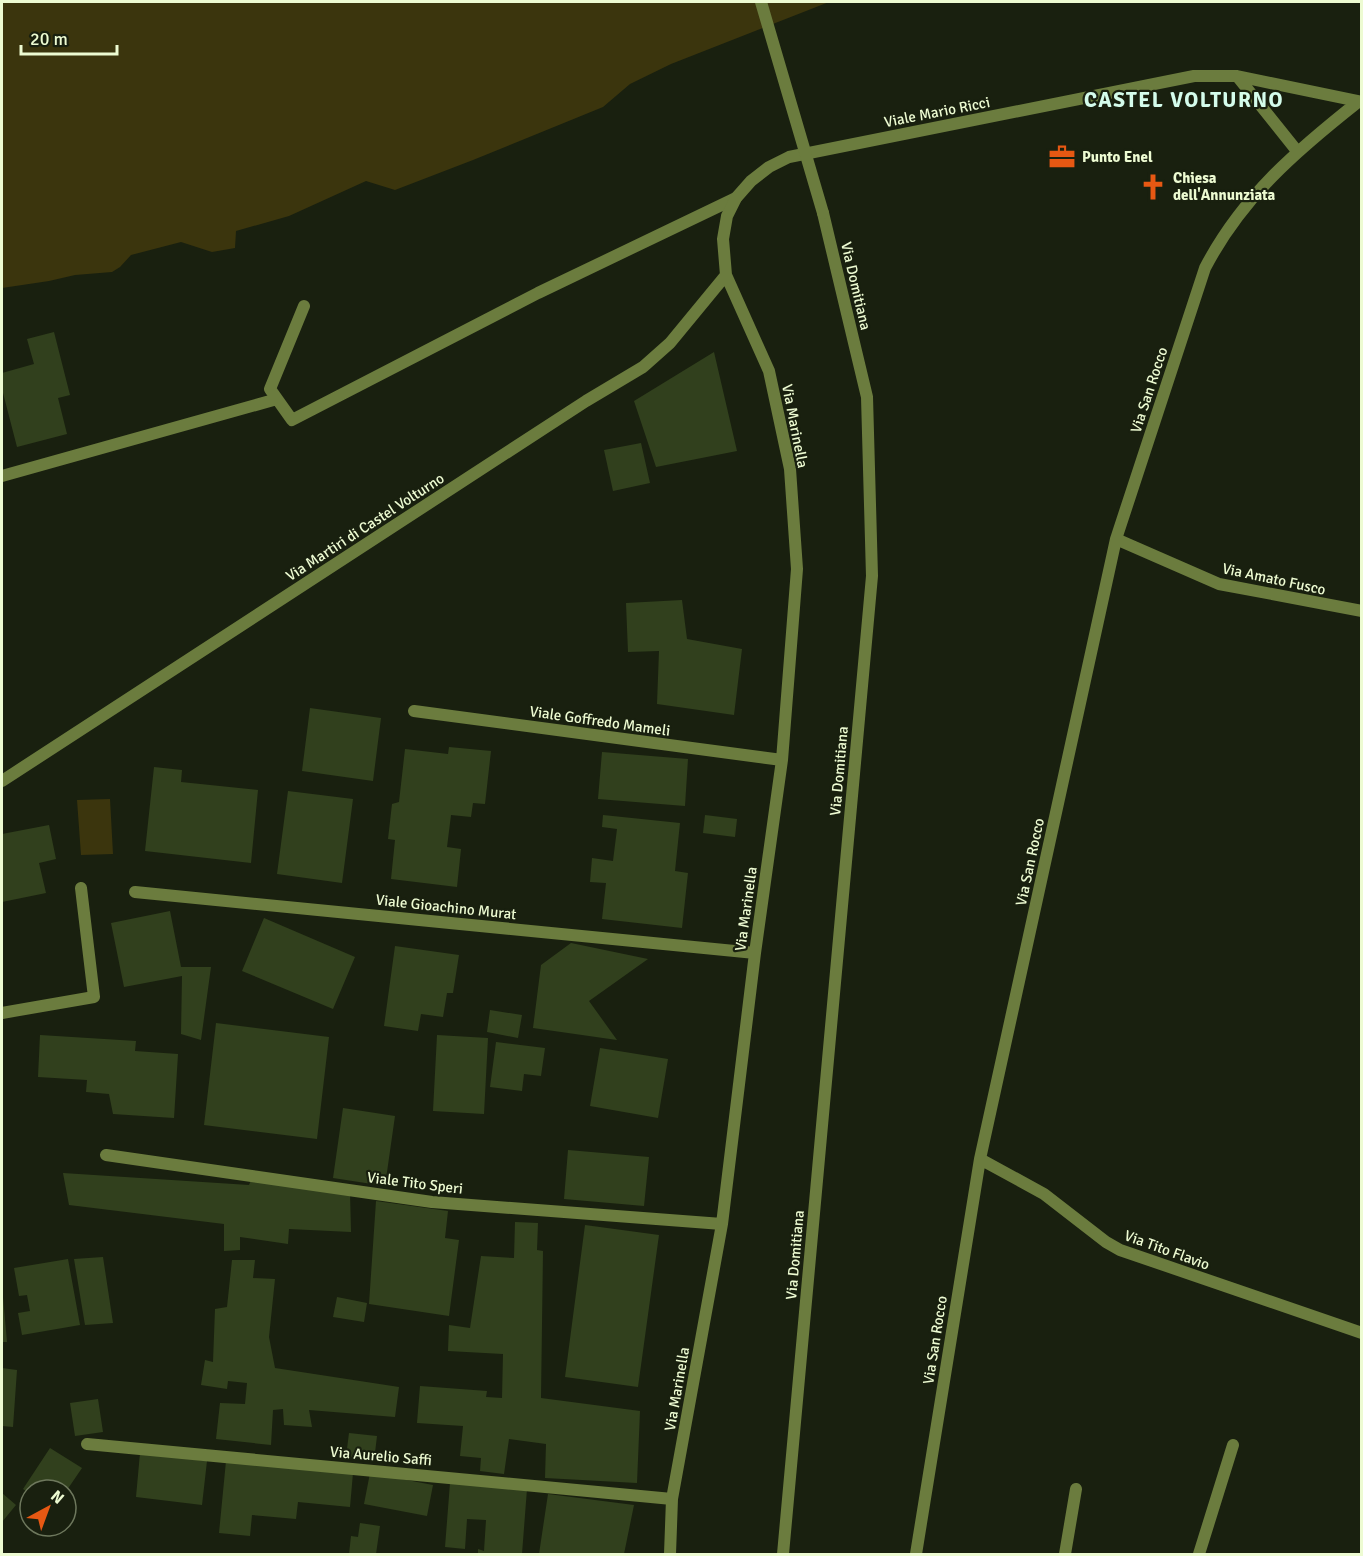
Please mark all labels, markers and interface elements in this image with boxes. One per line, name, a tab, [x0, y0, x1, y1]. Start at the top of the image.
scale bar	[21, 18, 117, 56]
text: 20 m	[30, 28, 68, 50]
district label: CASTEL VOLTURNO	[1084, 87, 1284, 113]
street label: Viale Mario Ricci	[883, 93, 991, 131]
office icon: Punto Enel	[1047, 142, 1077, 172]
place label: Punto Enel	[1082, 148, 1153, 166]
place label: Chiesa dell'Annunziata	[1173, 169, 1276, 204]
church icon: Chiesa dell'Annunziata	[1138, 172, 1168, 202]
street label: Via Domitiana	[837, 240, 875, 332]
street label: Via San Rocco	[1127, 345, 1171, 435]
street label: Via Marinella	[778, 383, 812, 469]
street label: Via Martiri di Castel Volturno	[282, 469, 448, 585]
street label: Via Amato Fusco	[1221, 559, 1328, 599]
street label: Viale Goffredo Mameli	[528, 702, 672, 740]
street label: Via Domitiana	[826, 725, 852, 817]
street label: Via San Rocco	[1012, 816, 1048, 908]
street label: Via Marinella	[731, 866, 761, 952]
street label: Viale Gioachino Murat	[375, 891, 517, 923]
street label: Viale Tito Speri	[366, 1168, 464, 1198]
street label: Via Domitiana	[782, 1209, 808, 1301]
street label: Via Tito Flavio	[1122, 1226, 1212, 1274]
street label: Via San Rocco	[919, 1294, 951, 1386]
street label: Via Marinella	[661, 1346, 693, 1432]
street label: Via Aurelio Saffi	[329, 1443, 433, 1469]
north arrow	[18, 1478, 78, 1538]
text: N	[46, 1486, 68, 1509]

